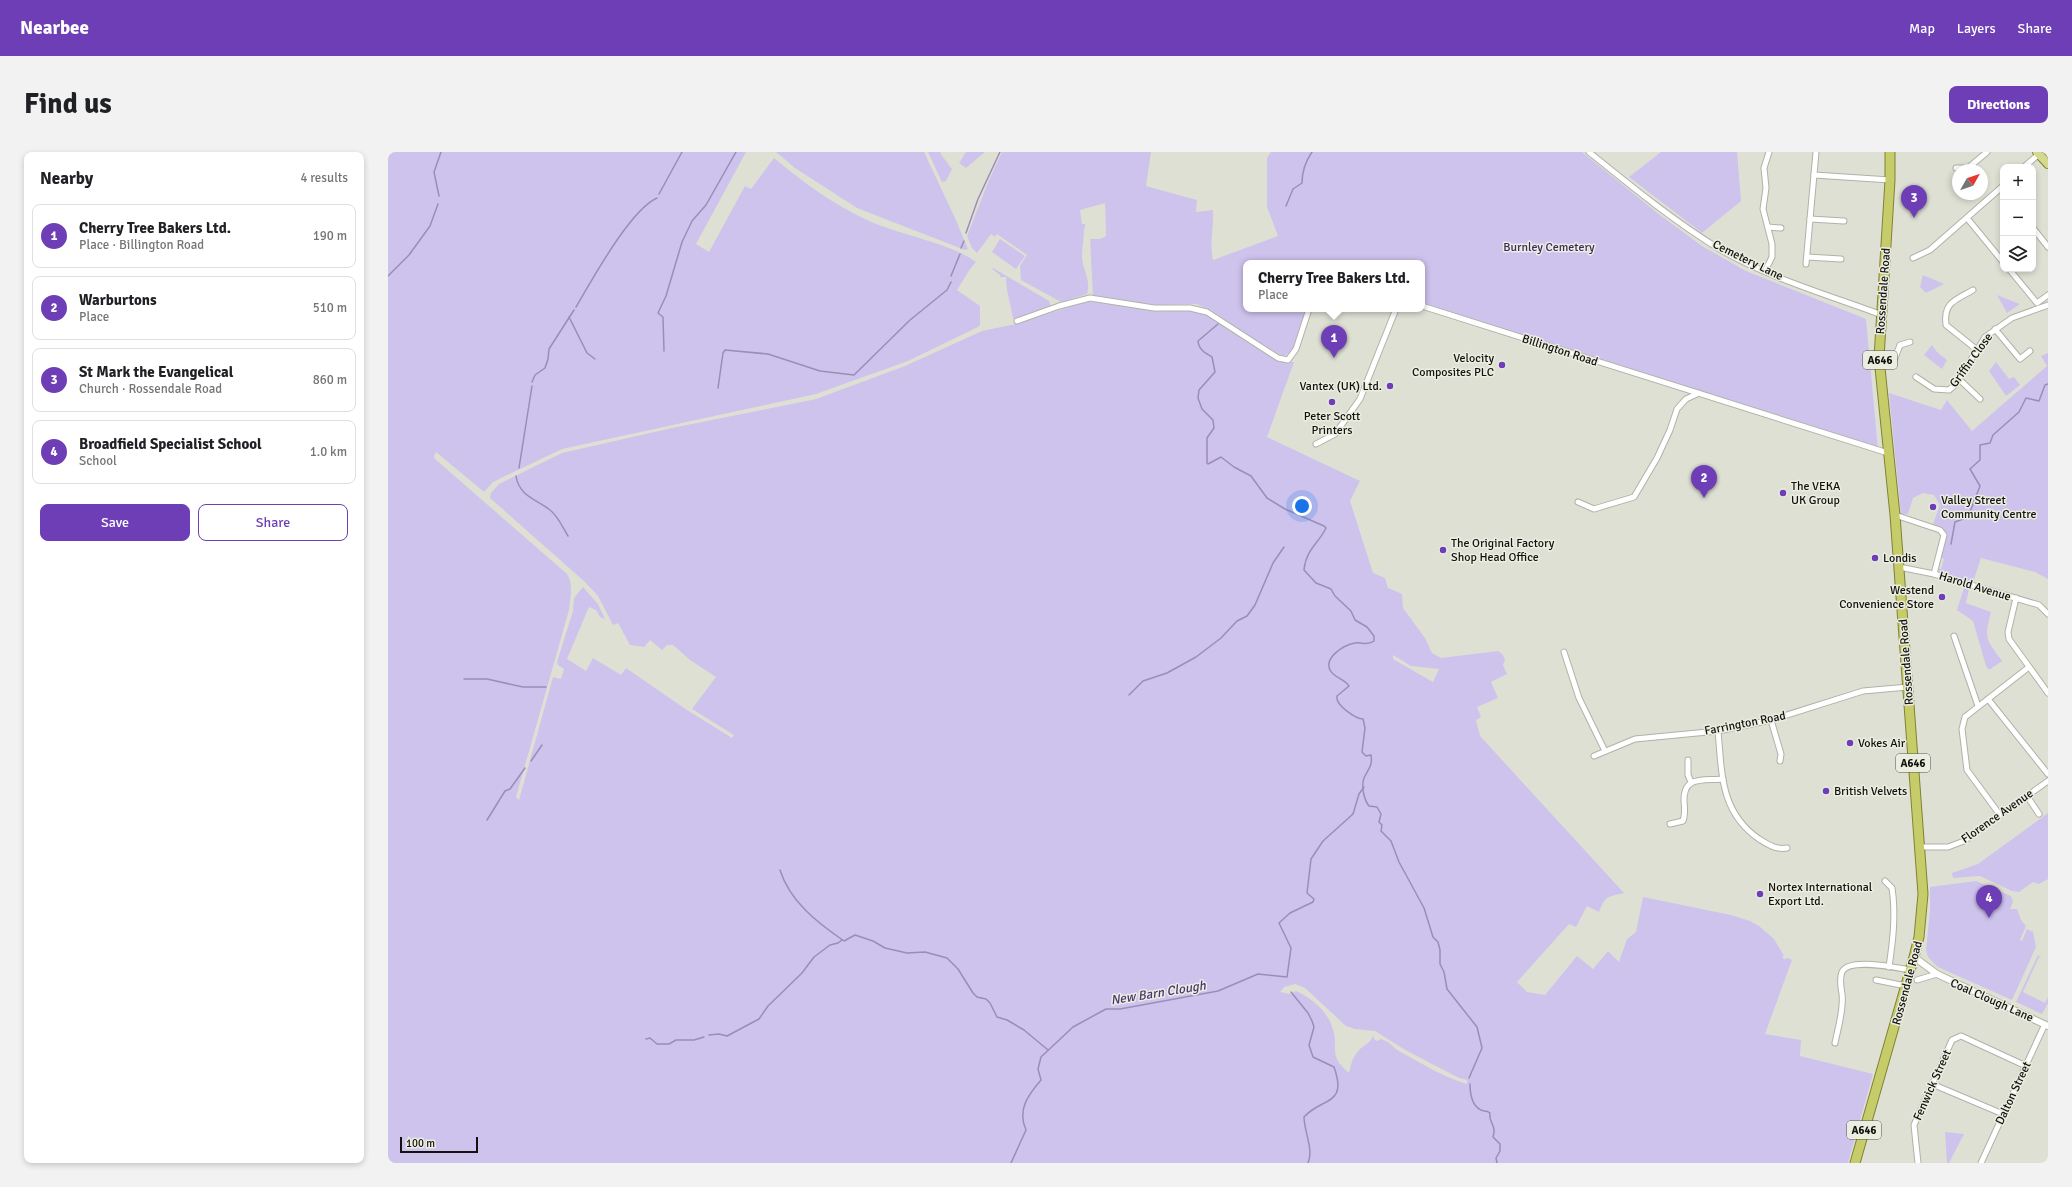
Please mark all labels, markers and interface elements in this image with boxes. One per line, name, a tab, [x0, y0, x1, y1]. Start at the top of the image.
text: Nearbee	[20, 16, 89, 40]
text: Map	[1909, 20, 1935, 37]
text: Layers	[1957, 20, 1996, 37]
text: Share	[2018, 20, 2052, 37]
button: Directions	[1949, 86, 2048, 123]
text: Find us	[24, 87, 112, 121]
north arrow	[1952, 164, 1988, 200]
map controls	[2000, 164, 2036, 272]
button: +	[2000, 164, 2036, 200]
text: Nearby	[40, 168, 93, 189]
text: 4 results	[300, 170, 348, 186]
pin: 3	[1901, 185, 1927, 218]
button: −	[2000, 200, 2036, 236]
text: Cherry Tree Bakers Ltd.	[79, 219, 231, 237]
text: 1	[50, 228, 58, 244]
text: 190 m	[313, 228, 347, 244]
button: layers	[2000, 236, 2036, 272]
text: Place · Billington Road	[79, 237, 204, 253]
street label: Cemetery Lane	[1710, 237, 1785, 284]
park label: Burnley Cemetery	[1503, 240, 1595, 255]
street label: Rossendale Road	[1873, 247, 1894, 335]
popup	[1243, 260, 1425, 312]
text: Cherry Tree Bakers Ltd.	[1258, 269, 1410, 287]
text: Place	[1258, 287, 1288, 303]
text: Warburtons	[79, 291, 157, 309]
text: 2	[50, 300, 58, 316]
text: 510 m	[313, 300, 347, 316]
text: Place	[79, 309, 109, 325]
pin: 1	[1321, 325, 1347, 358]
street label: Griffin Close	[1947, 330, 1996, 390]
street label: Billington Road	[1520, 331, 1600, 370]
place label: Velocity Composites PLC	[1412, 351, 1494, 380]
road number: A646	[1863, 351, 1897, 369]
marker: Velocity Composites PLC	[1497, 360, 1507, 370]
text: St Mark the Evangelical	[79, 363, 233, 381]
text: 3	[50, 372, 58, 388]
text: 860 m	[313, 372, 347, 388]
place label: Vantex (UK) Ltd.	[1299, 379, 1382, 394]
text: Church · Rossendale Road	[79, 381, 222, 397]
marker: Vantex (UK) Ltd.	[1385, 381, 1395, 391]
marker: Peter Scott Printers	[1327, 397, 1337, 407]
place label: Peter Scott Printers	[1304, 409, 1360, 438]
text: Broadfield Specialist School	[79, 435, 262, 453]
text: 4	[50, 444, 58, 460]
text: 1.0 km	[310, 444, 347, 460]
text: School	[79, 453, 117, 469]
pin: 2	[1691, 465, 1717, 498]
place label: The VEKA UK Group	[1791, 479, 1841, 508]
marker: The VEKA UK Group	[1778, 488, 1788, 498]
place label: Valley Street Community Centre	[1941, 493, 2036, 522]
your location	[1292, 496, 1312, 516]
marker: Valley Street Community Centre	[1928, 502, 1938, 512]
button: Save	[40, 504, 190, 541]
button: Share	[198, 504, 348, 541]
place label: The Original Factory Shop Head Office	[1451, 536, 1555, 565]
marker: The Original Factory Shop Head Office	[1438, 545, 1448, 555]
place label: Londis	[1883, 551, 1917, 566]
marker: Londis	[1870, 553, 1880, 563]
street label: Harold Avenue	[1937, 568, 2013, 605]
place label: Westend Convenience Store	[1839, 583, 1934, 612]
marker: Westend Convenience Store	[1937, 592, 1947, 602]
street label: Rossendale Road	[1896, 618, 1917, 706]
street label: Farrington Road	[1703, 708, 1787, 739]
place label: Vokes Air	[1858, 736, 1906, 751]
marker: Vokes Air	[1845, 738, 1855, 748]
road number: A646	[1896, 754, 1930, 772]
place label: British Velvets	[1834, 784, 1907, 799]
marker: British Velvets	[1821, 786, 1831, 796]
street label: Florence Avenue	[1958, 786, 2036, 847]
place label: Nortex International Export Ltd.	[1768, 880, 1873, 909]
pin: 4	[1976, 885, 2002, 918]
marker: Nortex International Export Ltd.	[1755, 889, 1765, 899]
street label: Rossendale Road	[1889, 939, 1926, 1027]
street label: Coal Clough Lane	[1948, 975, 2036, 1025]
water label: New Barn Clough	[1110, 977, 1208, 1008]
street label: Fenwick Street	[1910, 1047, 1955, 1123]
street label: Dalton Street	[1992, 1059, 2035, 1127]
road number: A646	[1847, 1121, 1881, 1139]
scale bar	[400, 1135, 478, 1154]
text: 100 m	[406, 1137, 435, 1150]

